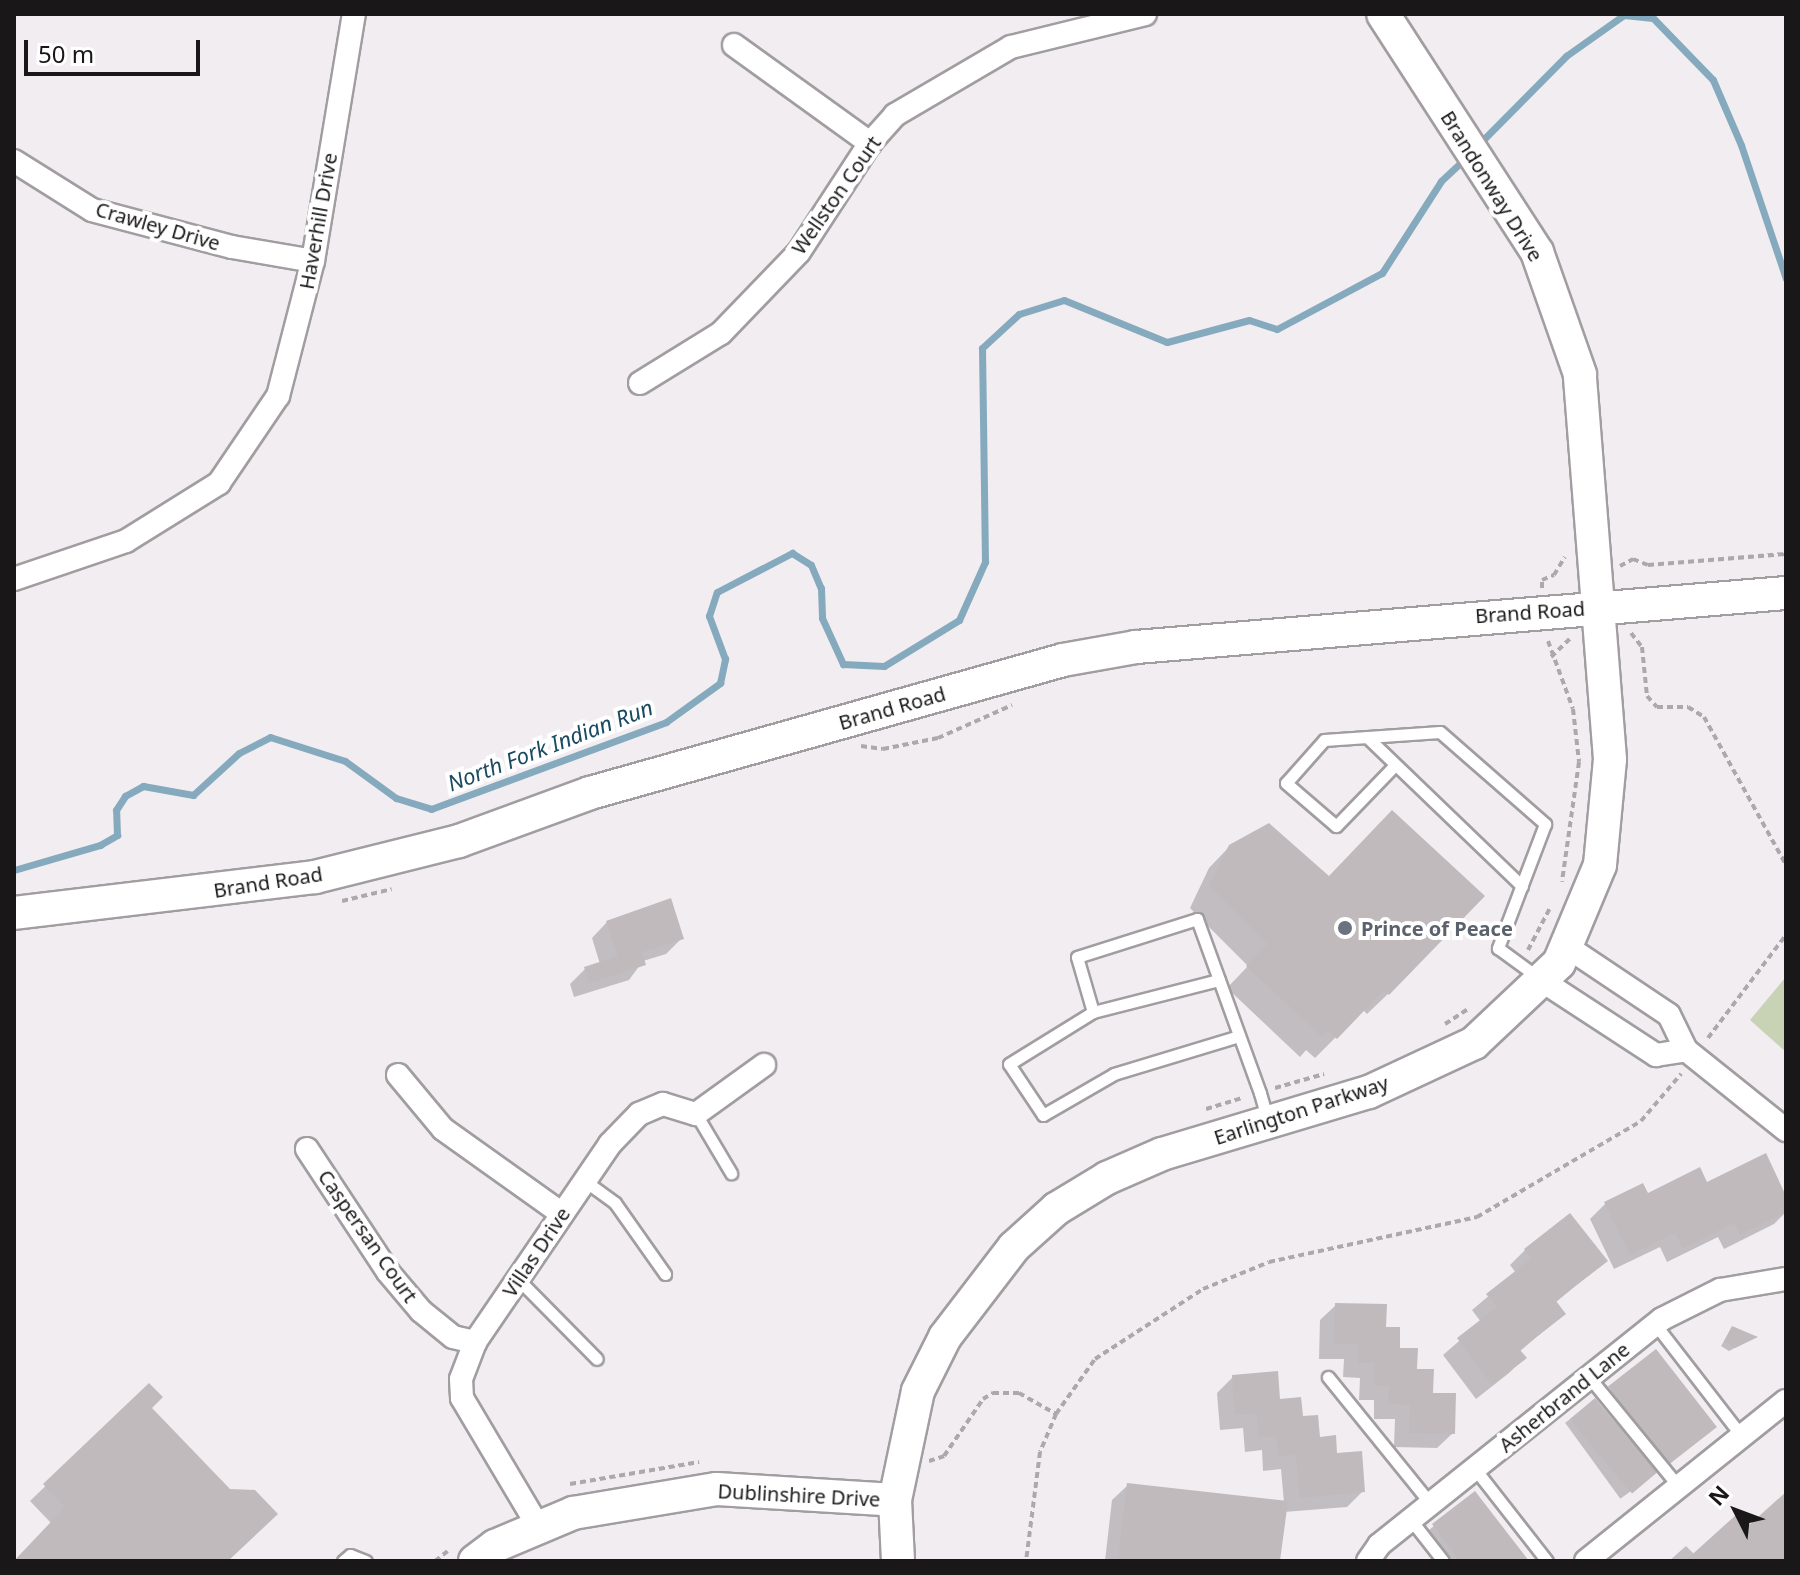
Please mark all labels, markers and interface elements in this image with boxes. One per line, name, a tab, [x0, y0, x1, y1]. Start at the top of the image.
scale bar	[28, 24, 204, 74]
text: 50 m	[38, 37, 94, 70]
street label: Brandonway Drive	[1436, 106, 1548, 266]
street label: Wellston Court	[786, 131, 886, 259]
street label: Haverhill Drive	[294, 151, 342, 291]
street label: Crawley Drive	[93, 197, 223, 255]
street label: Brand Road	[1474, 596, 1586, 628]
street label: Brand Road	[836, 681, 948, 735]
water label: North Fork Indian Run	[444, 694, 656, 796]
street label: Brand Road	[212, 862, 324, 902]
place label: Prince of Peace	[1361, 916, 1513, 940]
marker: Prince of Peace	[1336, 919, 1354, 937]
street label: Earlington Parkway	[1211, 1070, 1391, 1150]
street label: Caspersan Court	[313, 1165, 423, 1307]
street label: Villas Drive	[497, 1203, 575, 1301]
street label: Asherbrand Lane	[1494, 1337, 1634, 1457]
north arrow	[1696, 1471, 1776, 1551]
text: N	[1701, 1478, 1735, 1512]
street label: Dublinshire Drive	[717, 1479, 881, 1511]

